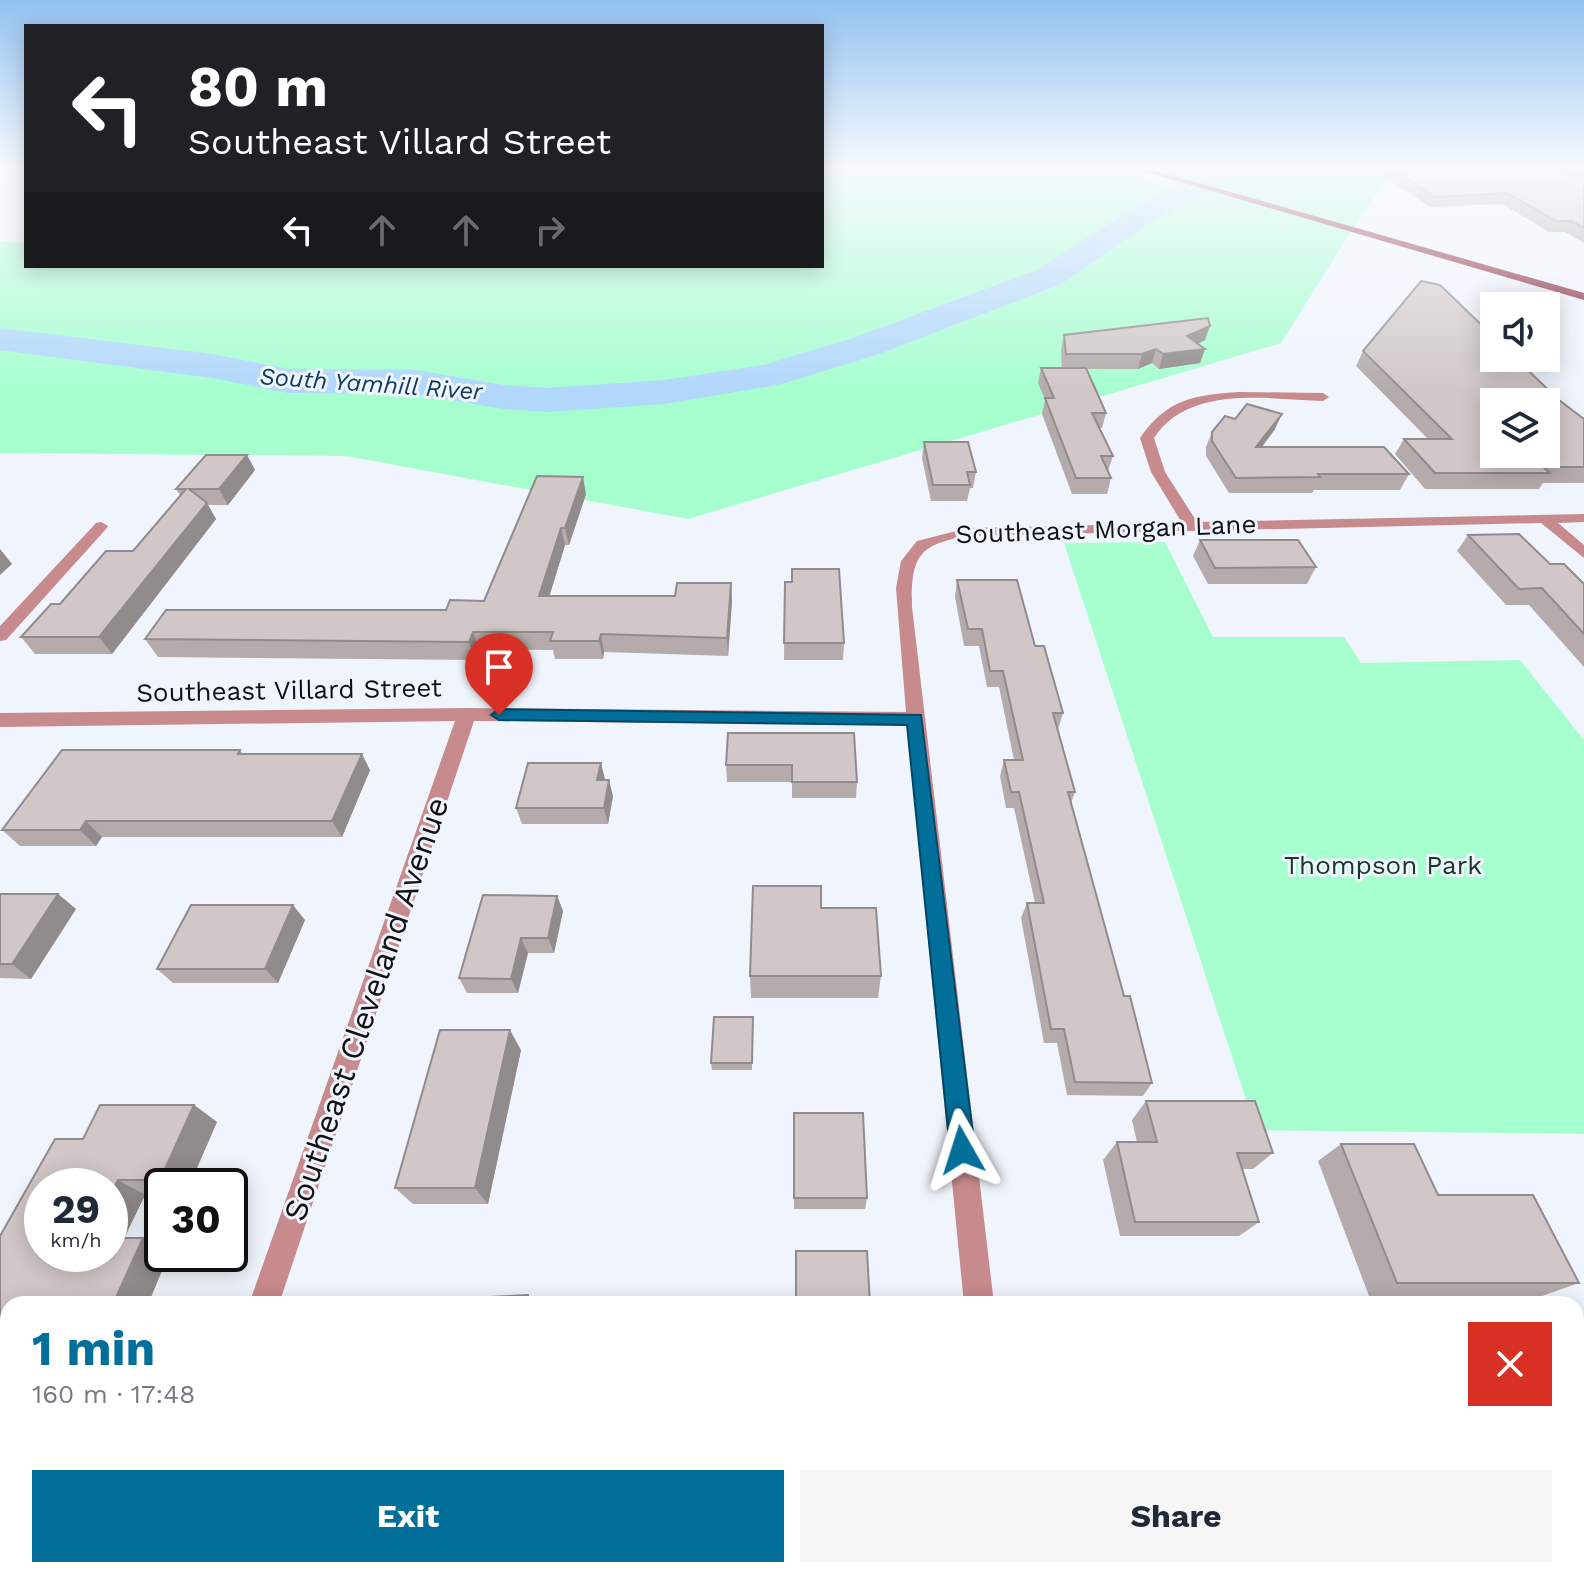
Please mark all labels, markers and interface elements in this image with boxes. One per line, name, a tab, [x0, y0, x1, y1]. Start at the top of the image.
text: 80 m	[188, 54, 328, 120]
icon: left	[56, 56, 160, 160]
text: Southeast Villard Street	[188, 121, 611, 163]
icon: left	[276, 208, 320, 252]
icon: ahead	[360, 208, 404, 252]
icon: ahead	[444, 208, 488, 252]
icon: right	[528, 208, 572, 252]
map controls	[1480, 292, 1560, 468]
button: sound	[1480, 292, 1560, 372]
water label: South Yamhill River	[259, 362, 485, 406]
button: layers	[1480, 388, 1560, 468]
street label: Southeast Morgan Lane	[955, 509, 1257, 549]
pin	[465, 633, 533, 715]
icon: arrive	[477, 645, 521, 689]
street label: Southeast Villard Street	[136, 672, 442, 708]
street label: Southeast Cleveland Avenue	[275, 792, 457, 1226]
park label: Thompson Park	[1284, 850, 1482, 880]
position arrow	[920, 1108, 1004, 1192]
speed limit sign: 30	[144, 1168, 248, 1272]
text: 29	[52, 1186, 100, 1233]
text: km/h	[50, 1228, 102, 1252]
text: 1 min	[32, 1320, 155, 1377]
button: close	[1468, 1322, 1552, 1406]
text: 160 m · 17:48	[32, 1379, 195, 1409]
button: Exit	[32, 1470, 784, 1562]
button: Share	[800, 1470, 1552, 1562]

